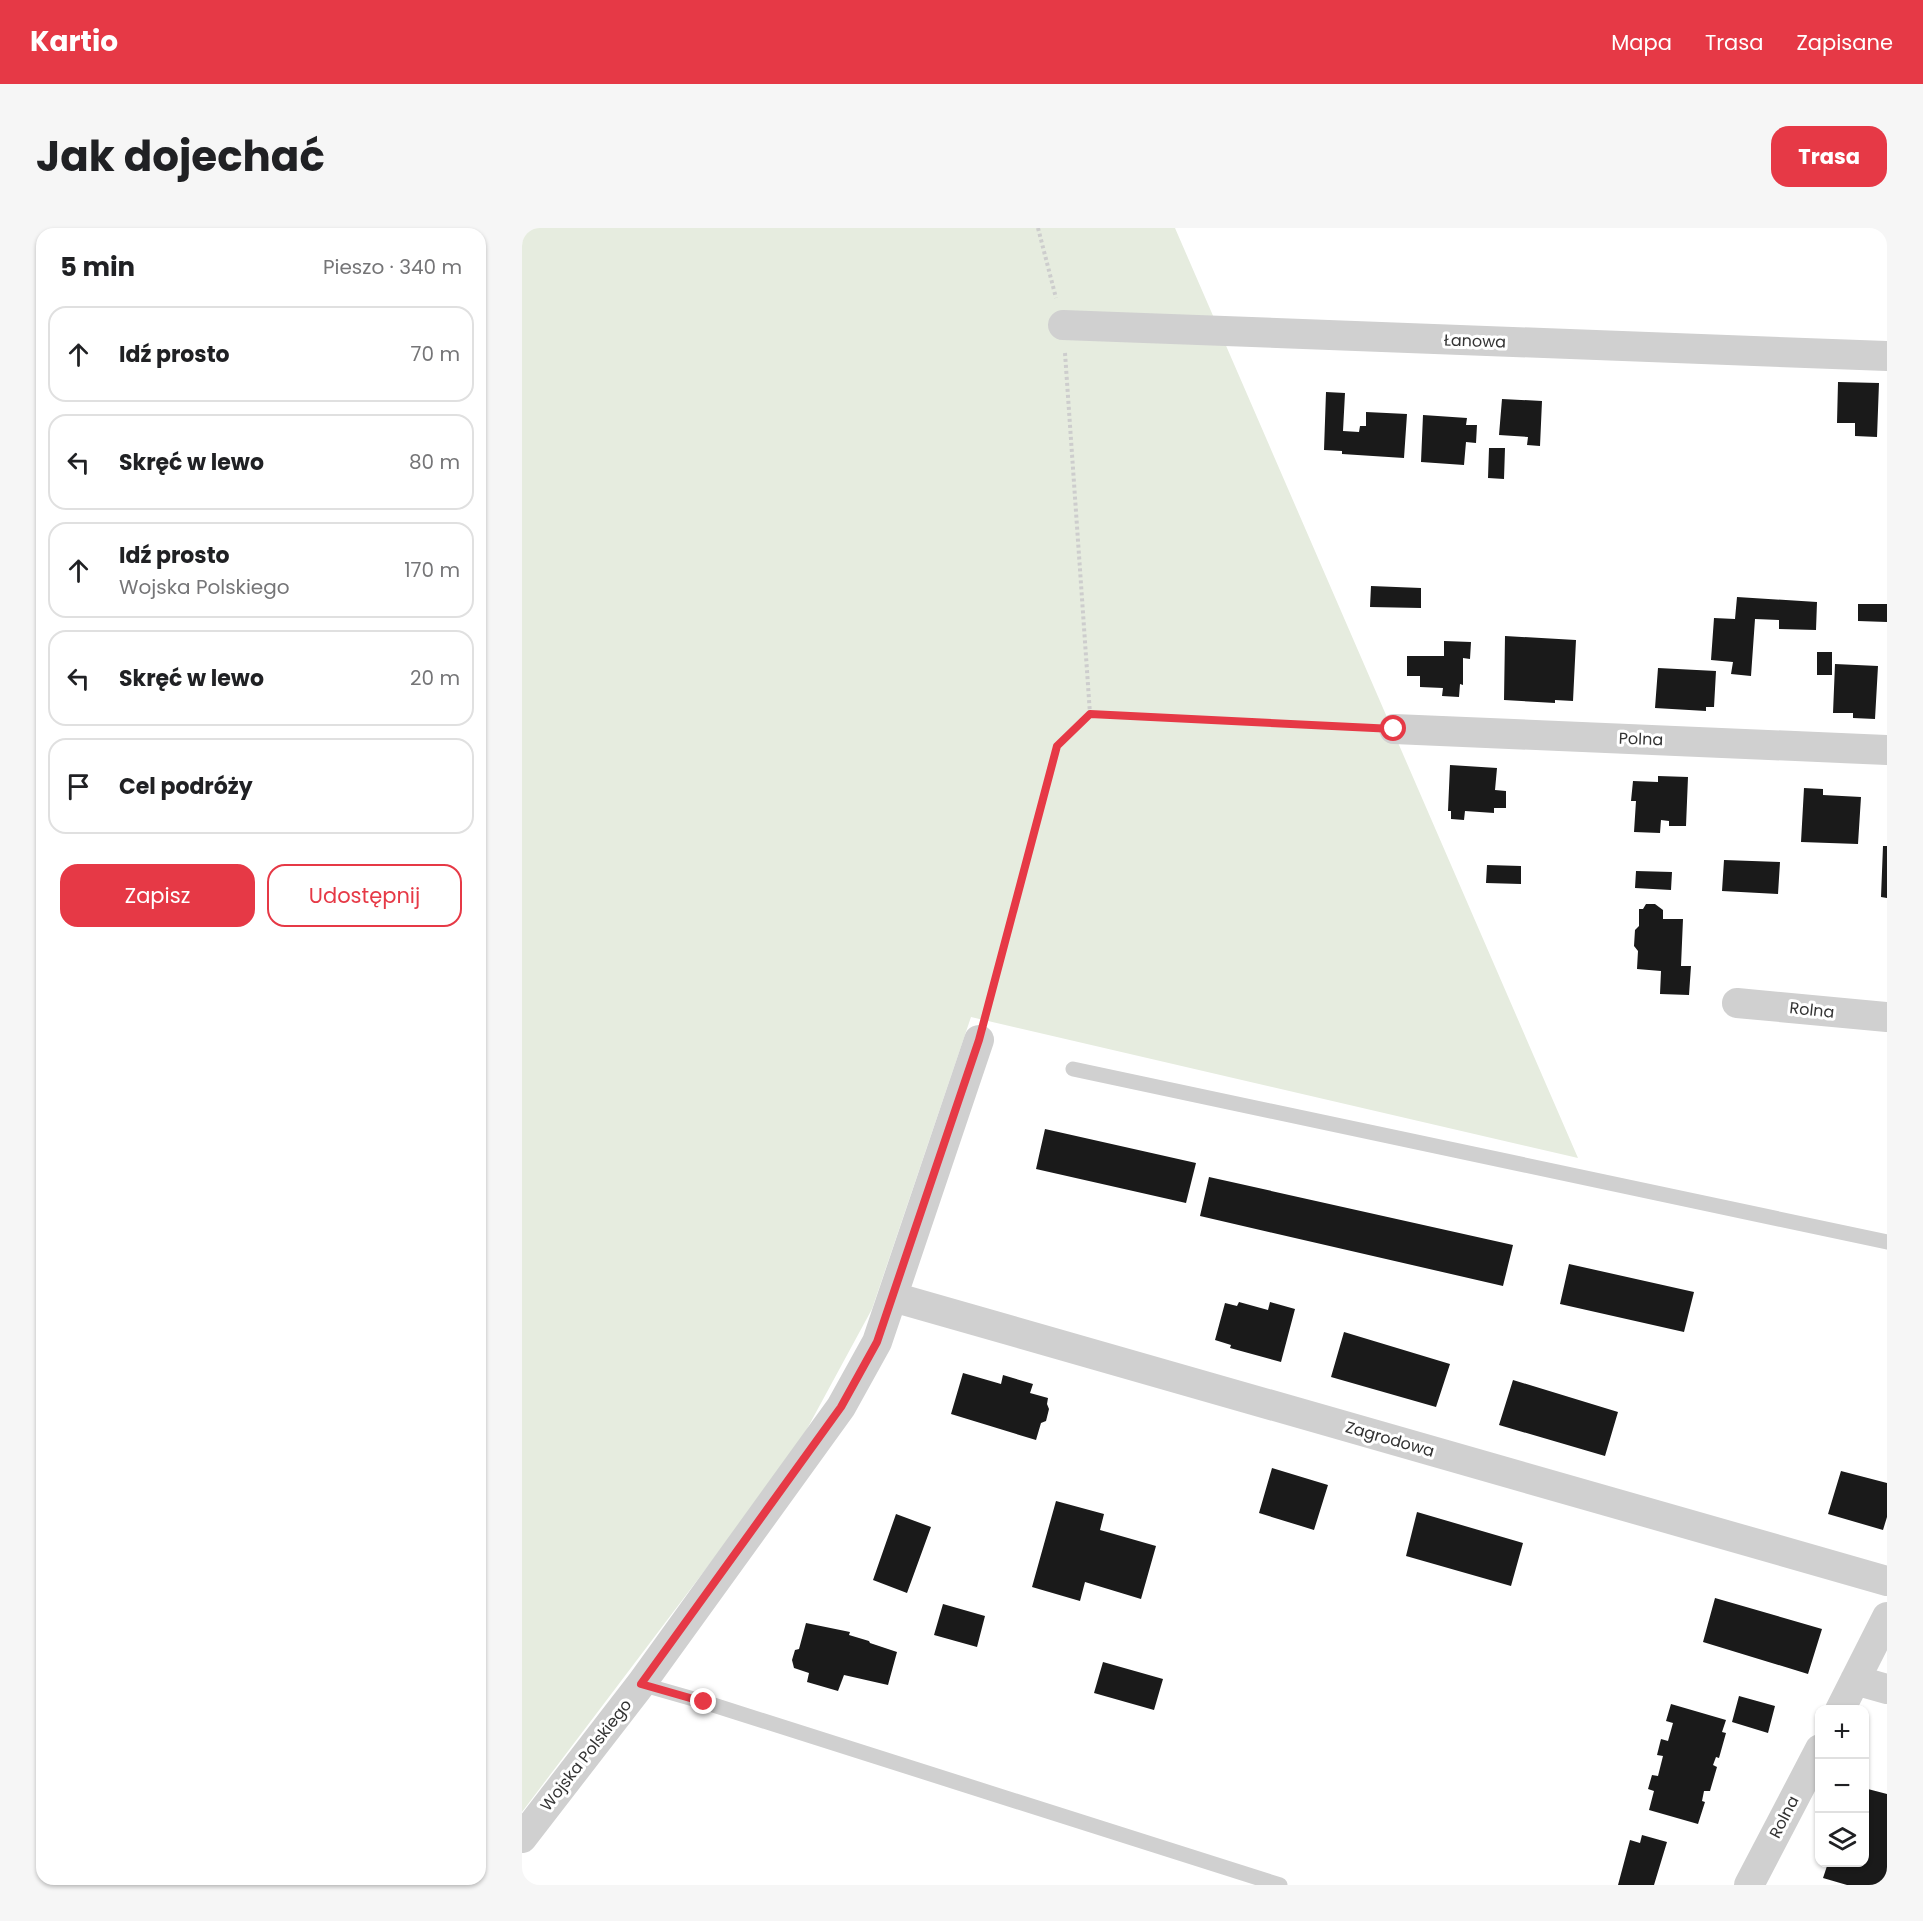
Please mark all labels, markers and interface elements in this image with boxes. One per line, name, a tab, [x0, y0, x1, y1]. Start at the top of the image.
text: Kartio	[30, 22, 118, 61]
text: Mapa	[1611, 28, 1672, 57]
text: Trasa	[1705, 28, 1763, 57]
text: Zapisane	[1796, 28, 1893, 57]
button: Trasa	[1771, 126, 1887, 187]
text: Jak dojechać	[36, 127, 325, 186]
text: 5 min	[60, 249, 135, 285]
text: Pieszo · 340 m	[323, 253, 462, 281]
street label: Łanowa	[1444, 328, 1506, 354]
icon: ahead	[62, 338, 95, 371]
text: Idź prosto	[119, 339, 230, 370]
text: 70 m	[411, 340, 460, 368]
icon: left	[62, 446, 95, 479]
text: Skręć w lewo	[119, 447, 264, 478]
text: 80 m	[409, 448, 460, 476]
text: Idź prosto	[119, 540, 230, 571]
icon: ahead	[62, 554, 95, 587]
text: 170 m	[404, 556, 460, 584]
text: Wojska Polskiego	[119, 573, 290, 601]
icon: left	[62, 662, 95, 695]
text: Skręć w lewo	[119, 663, 264, 694]
text: 20 m	[410, 664, 460, 692]
route start	[1380, 715, 1406, 741]
street label: Polna	[1618, 727, 1664, 751]
icon: arrive	[62, 770, 95, 803]
text: Cel podróży	[119, 771, 253, 802]
button: Zapisz	[60, 864, 255, 927]
button: Udostępnij	[267, 864, 462, 927]
street label: Rolna	[1788, 996, 1836, 1024]
street label: Zagrodowa	[1343, 1415, 1437, 1463]
route end	[690, 1688, 716, 1714]
street label: Wojska Polskiego	[535, 1694, 637, 1816]
map controls	[1815, 1705, 1869, 1867]
button: +	[1815, 1705, 1869, 1759]
button: −	[1815, 1759, 1869, 1813]
street label: Rolna	[1764, 1792, 1804, 1842]
button: layers	[1815, 1813, 1869, 1867]

